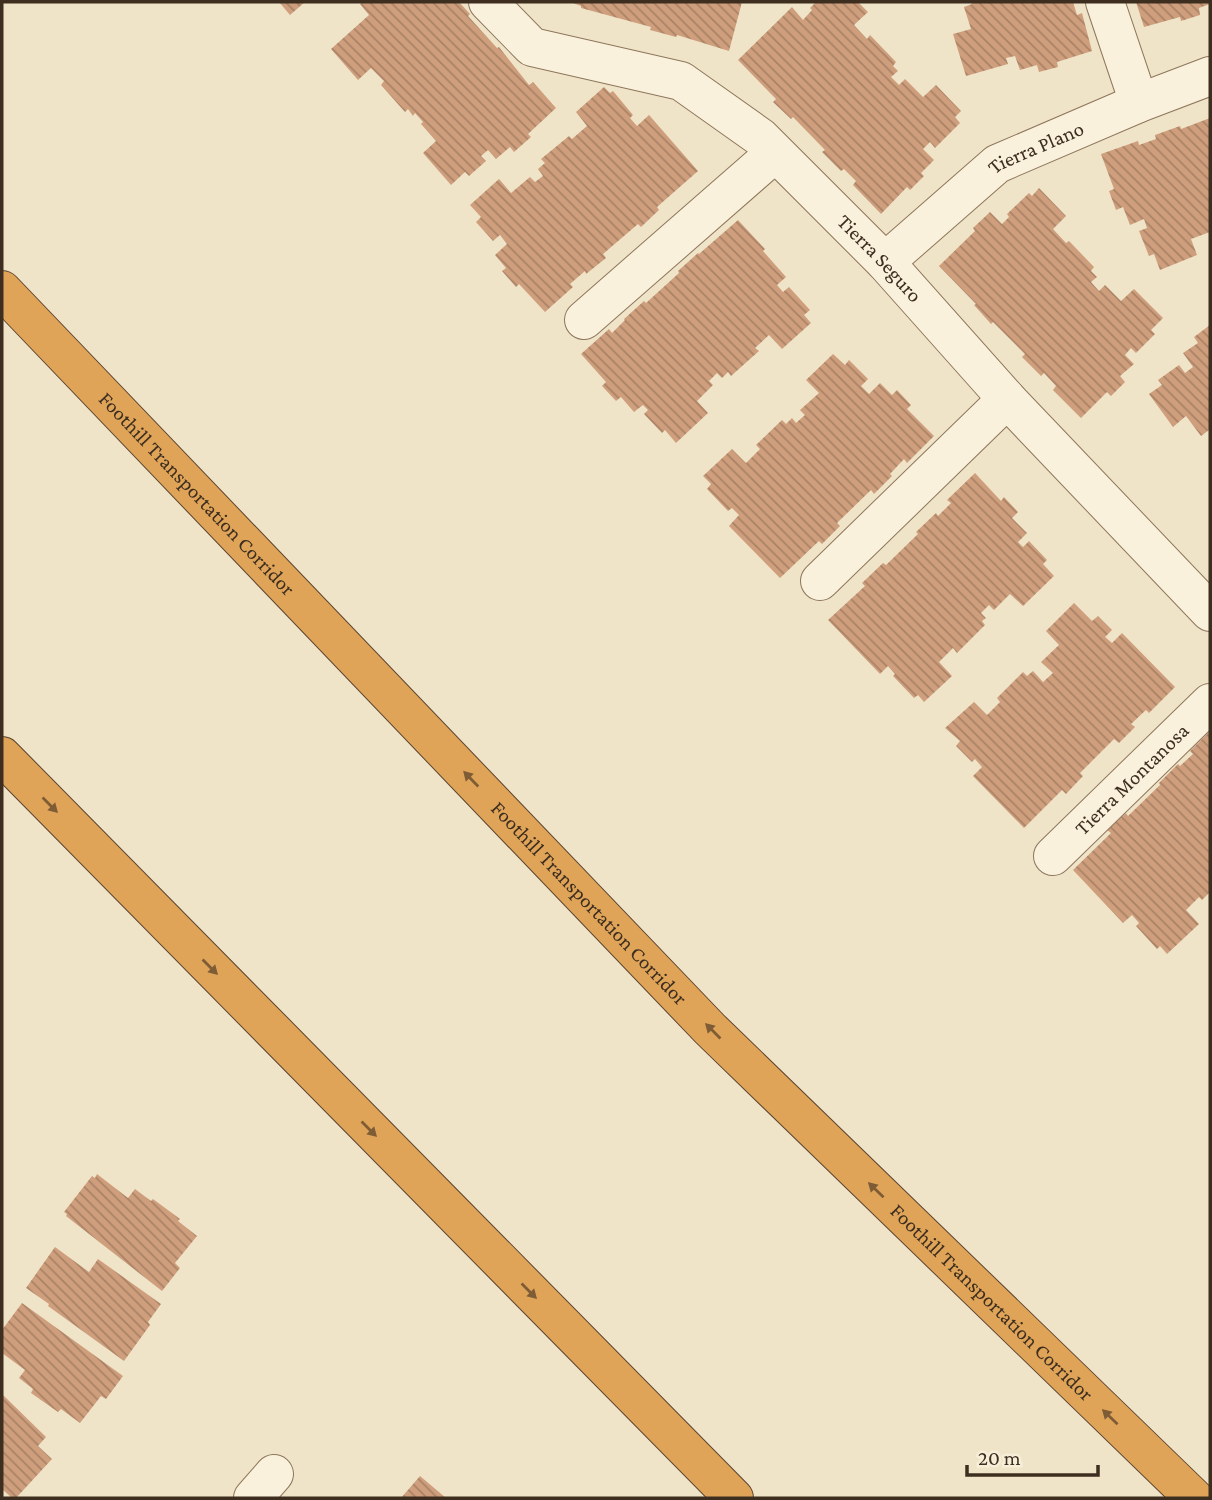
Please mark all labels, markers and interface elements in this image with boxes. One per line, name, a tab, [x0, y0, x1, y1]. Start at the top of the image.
street label: Tierra Plano	[982, 116, 1087, 179]
street label: Tierra Seguro	[832, 209, 927, 307]
street label: Foothill Transportation Corridor	[94, 387, 301, 601]
street label: Tierra Montanosa	[1070, 718, 1194, 840]
one-way arrow	[463, 771, 479, 788]
one-way arrow	[41, 796, 57, 813]
street label: Foothill Transportation Corridor	[486, 796, 693, 1010]
one-way arrow	[201, 958, 217, 975]
one-way arrow	[705, 1024, 722, 1040]
one-way arrow	[361, 1120, 377, 1137]
one-way arrow	[868, 1182, 884, 1198]
street label: Foothill Transportation Corridor	[886, 1199, 1099, 1406]
one-way arrow	[521, 1282, 538, 1299]
one-way arrow	[1102, 1409, 1119, 1425]
scale bar	[967, 1434, 1098, 1478]
text: 20 m	[978, 1446, 1021, 1470]

